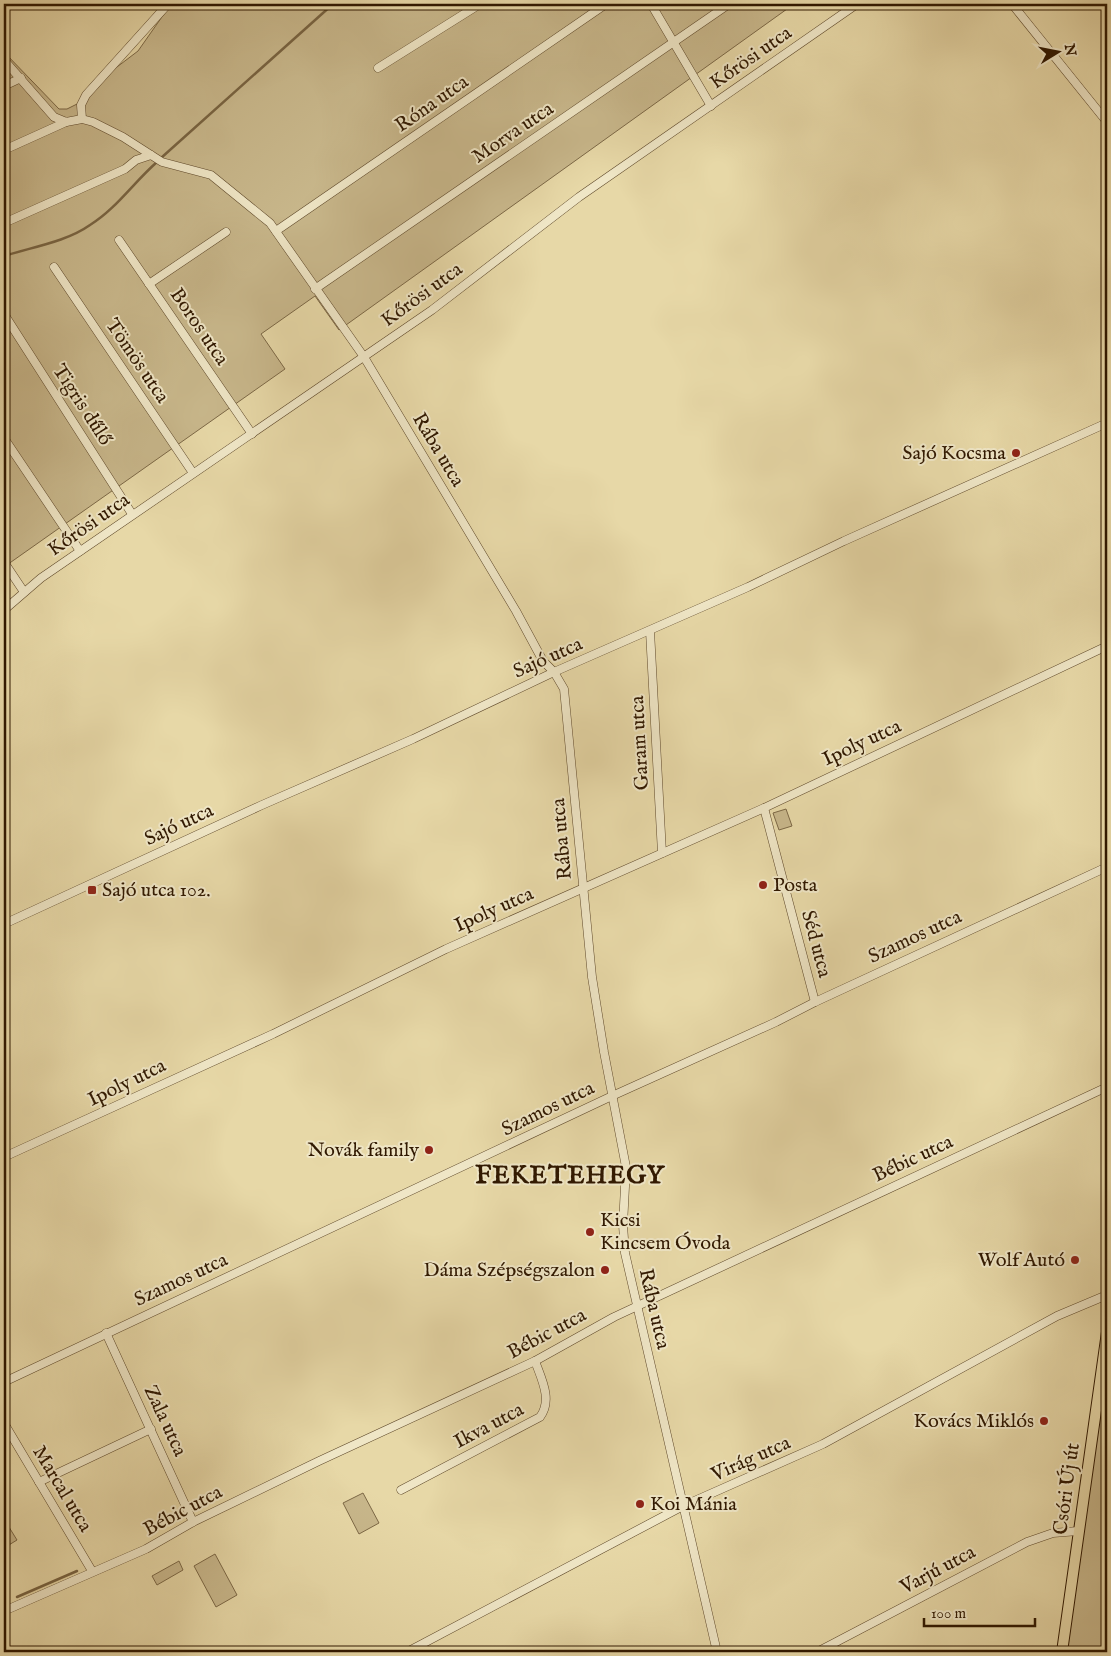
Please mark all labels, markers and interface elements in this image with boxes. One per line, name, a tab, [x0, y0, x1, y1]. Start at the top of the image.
street label: Kőrösi utca	[705, 20, 797, 95]
north arrow	[1034, 28, 1084, 78]
text: N	[1060, 41, 1080, 57]
street label: Róna utca	[390, 69, 474, 138]
street label: Morva utca	[467, 96, 559, 169]
street label: Kőrösi utca	[376, 257, 468, 333]
street label: Boros utca	[164, 284, 234, 371]
street label: Tömös utca	[100, 314, 175, 408]
street label: Tigris dűlő	[46, 360, 118, 451]
street label: Rába utca	[406, 408, 470, 492]
place label: Sajó Kocsma	[902, 441, 1006, 466]
marker: Sajó Kocsma	[1010, 447, 1022, 459]
street label: Kőrösi utca	[43, 487, 135, 562]
street label: Sajó utca	[509, 632, 587, 684]
street label: Garam utca	[625, 695, 655, 791]
street label: Ipoly utca	[819, 714, 906, 772]
street label: Rába utca	[546, 797, 578, 881]
street label: Sajó utca	[141, 798, 218, 852]
place label: Posta	[773, 873, 818, 898]
place label: Sajó utca 102.	[102, 878, 210, 903]
marker: Posta	[757, 879, 769, 891]
street label: Ipoly utca	[451, 881, 538, 938]
marker: Sajó utca 102.	[86, 884, 98, 896]
street label: Szamos utca	[864, 904, 966, 969]
street label: Séd utca	[795, 907, 837, 981]
street label: Ipoly utca	[84, 1053, 171, 1113]
street label: Szamos utca	[498, 1076, 599, 1142]
street label: Bébic utca	[869, 1129, 957, 1188]
place label: Novák family	[307, 1138, 419, 1163]
marker: Novák family	[423, 1144, 435, 1156]
district label: FEKETEHEGY	[475, 1160, 666, 1192]
place label: Kicsi Kincsem Óvoda	[600, 1208, 731, 1256]
marker: Kicsi Kincsem Óvoda	[584, 1226, 596, 1238]
street label: Szamos utca	[130, 1247, 232, 1312]
place label: Wolf Autó	[978, 1248, 1065, 1273]
marker: Wolf Autó	[1069, 1254, 1081, 1266]
place label: Dáma Szépségszalon	[424, 1258, 595, 1283]
marker: Dáma Szépségszalon	[599, 1264, 611, 1276]
street label: Rába utca	[633, 1266, 675, 1352]
street label: Bébic utca	[503, 1303, 591, 1365]
street label: Zala utca	[138, 1381, 192, 1461]
street label: Ikva utca	[450, 1397, 529, 1455]
place label: Kovács Miklós	[914, 1409, 1034, 1434]
marker: Kovács Miklós	[1038, 1415, 1050, 1427]
street label: Virág utca	[707, 1430, 795, 1488]
street label: Marcal utca	[26, 1441, 98, 1537]
street label: Csóri Új út	[1048, 1441, 1086, 1537]
street label: Bébic utca	[139, 1480, 227, 1542]
place label: Koi Mánia	[650, 1492, 737, 1517]
marker: Koi Mánia	[634, 1498, 646, 1510]
street label: Varjú utca	[895, 1540, 980, 1601]
scale bar	[924, 1596, 1035, 1628]
text: 100 m	[931, 1604, 967, 1623]

